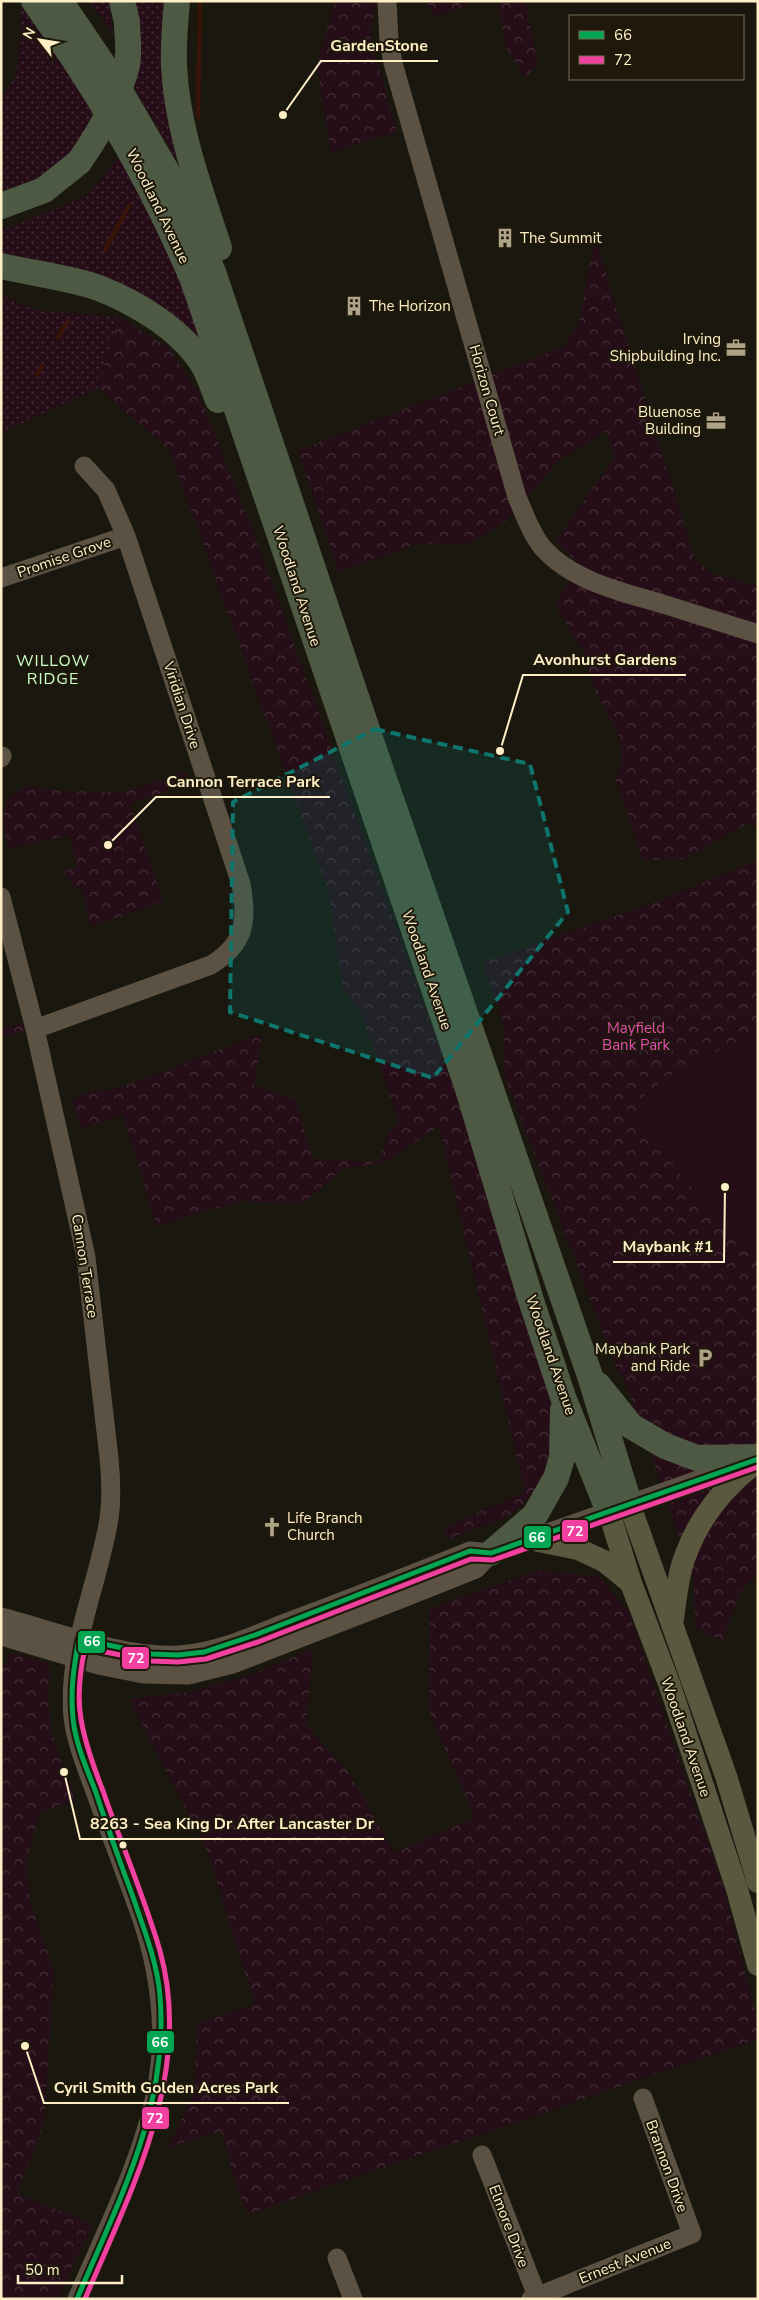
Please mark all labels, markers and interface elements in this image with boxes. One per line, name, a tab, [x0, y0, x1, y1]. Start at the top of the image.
north arrow	[15, 15, 65, 65]
legend	[569, 15, 744, 80]
text: N	[18, 24, 40, 43]
text: 66	[614, 25, 632, 45]
callout: GardenStone	[321, 30, 438, 61]
text: GardenStone	[330, 35, 428, 57]
text: 72	[614, 50, 632, 70]
street label: Woodland Avenue	[121, 145, 195, 267]
building icon: The Summit	[494, 227, 516, 249]
place label: The Summit	[520, 228, 602, 248]
building icon: The Horizon	[343, 295, 365, 317]
place label: The Horizon	[369, 296, 451, 316]
place label: Irving Shipbuilding Inc.	[610, 329, 721, 366]
office icon: Irving Shipbuilding Inc.	[725, 337, 747, 359]
street label: Horizon Court	[465, 342, 510, 438]
place label: Bluenose Building	[638, 402, 701, 439]
office icon: Bluenose Building	[705, 410, 727, 432]
street label: Woodland Avenue	[268, 523, 326, 649]
street label: Promise Grove	[14, 532, 114, 582]
callout: Avonhurst Gardens	[523, 644, 686, 675]
text: Avonhurst Gardens	[533, 649, 677, 671]
district label: WILLOW RIDGE	[16, 650, 90, 690]
street label: Viridian Drive	[158, 658, 206, 751]
callout: Cannon Terrace Park	[156, 766, 330, 797]
text: Cannon Terrace Park	[166, 771, 320, 793]
street label: Woodland Avenue	[397, 907, 457, 1033]
park label: Mayfield Bank Park	[602, 1018, 670, 1055]
street label: Cannon Terrace	[67, 1213, 103, 1319]
callout: Maybank #1	[613, 1231, 724, 1262]
text: Maybank #1	[623, 1236, 713, 1258]
street label: Woodland Avenue	[521, 1292, 581, 1418]
place label: Maybank Park and Ride	[595, 1339, 690, 1376]
parking icon: Maybank Park and Ride	[694, 1347, 716, 1369]
place label: Life Branch Church	[287, 1508, 363, 1545]
church icon: Life Branch Church	[261, 1516, 283, 1538]
line badge: 72	[561, 1519, 589, 1543]
text: 72	[567, 1522, 583, 1541]
line badge: 66	[523, 1525, 552, 1549]
text: 66	[529, 1528, 545, 1547]
line badge: 66	[77, 1630, 106, 1654]
text: 66	[84, 1632, 100, 1651]
line badge: 72	[121, 1646, 150, 1670]
text: 72	[128, 1649, 144, 1668]
street label: Woodland Avenue	[656, 1674, 716, 1800]
callout: 8263 - Sea King Dr After Lancaster Dr	[80, 1808, 384, 1839]
text: 8263 - Sea King Dr After Lancaster Dr	[90, 1813, 375, 1835]
unlabelled marker	[118, 1840, 128, 1850]
line badge: 66	[146, 2030, 175, 2054]
text: 66	[152, 2033, 168, 2052]
callout: Cyril Smith Golden Acres Park	[44, 2072, 289, 2103]
text: Cyril Smith Golden Acres Park	[54, 2077, 279, 2099]
line badge: 72	[141, 2106, 170, 2130]
text: 72	[147, 2109, 163, 2128]
street label: Brannon Drive	[641, 2117, 693, 2215]
street label: Elmore Drive	[484, 2182, 534, 2270]
street label: Ernest Avenue	[576, 2233, 674, 2289]
scale bar	[18, 2252, 121, 2284]
text: 50 m	[25, 2260, 60, 2280]

